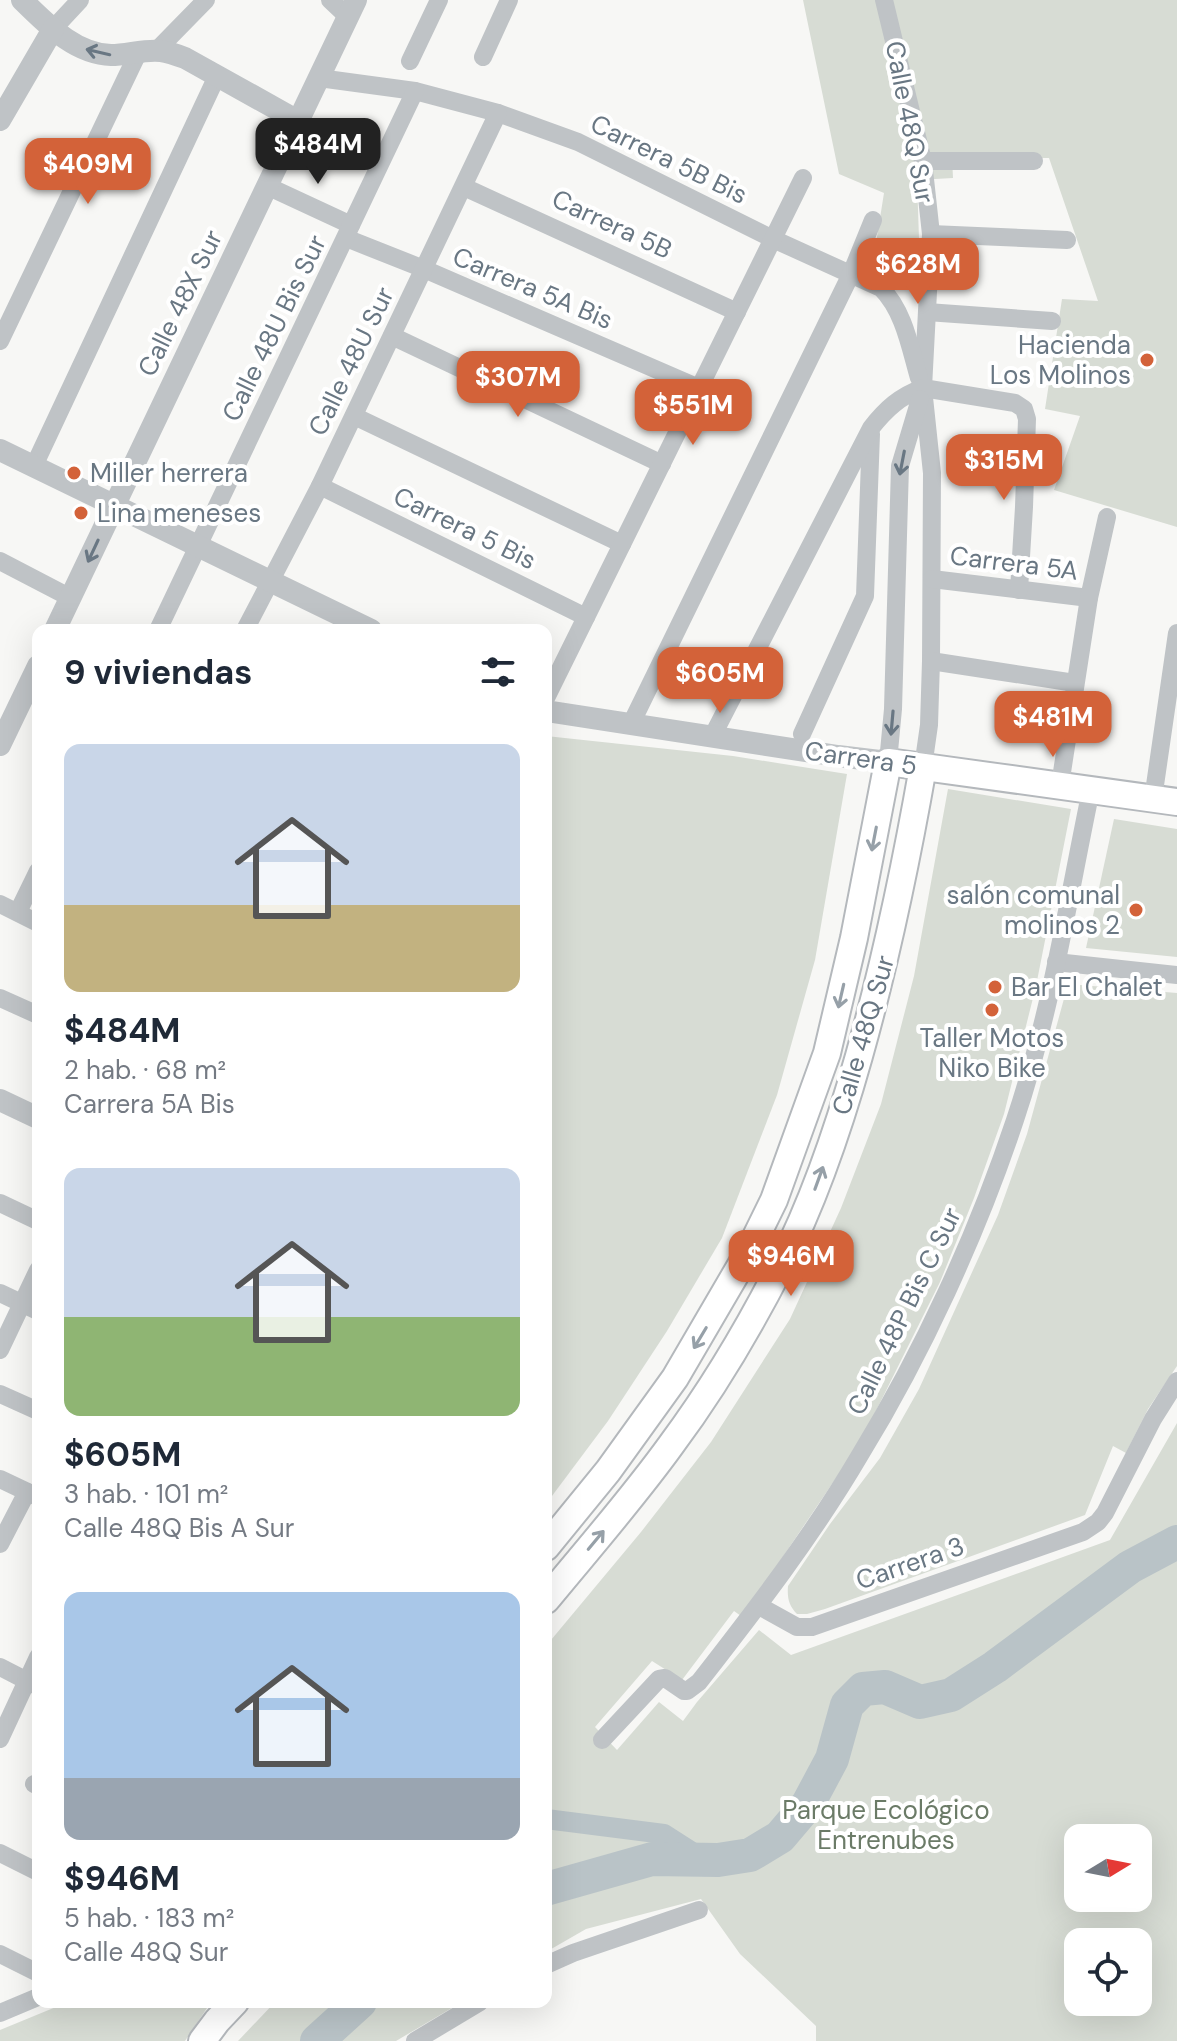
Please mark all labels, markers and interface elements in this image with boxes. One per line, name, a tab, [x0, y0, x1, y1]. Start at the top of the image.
street label: Calle 48Q Sur	[878, 38, 942, 206]
one-way arrow	[86, 44, 112, 59]
street label: Carrera 5B Bis	[585, 106, 753, 212]
pin: $484M	[262, 118, 374, 186]
text: $484M	[274, 127, 363, 161]
pin: $409M	[32, 138, 144, 206]
text: $409M	[43, 147, 133, 181]
street label: Carrera 5B	[547, 181, 677, 267]
street label: Calle 48X Sur	[130, 224, 230, 382]
street label: Calle 48U Bis Sur	[214, 229, 334, 427]
pin: $628M	[862, 238, 974, 306]
street label: Carrera 5A Bis	[448, 239, 618, 337]
text: $628M	[875, 247, 961, 281]
street label: Calle 48U Sur	[300, 281, 402, 441]
place label: Hacienda Los Molinos	[990, 328, 1131, 392]
pin: $307M	[462, 351, 574, 419]
marker: Hacienda Los Molinos	[1138, 351, 1156, 369]
text: $307M	[475, 360, 561, 394]
pin: $551M	[637, 379, 749, 447]
text: $551M	[653, 388, 733, 422]
pin: $315M	[948, 434, 1060, 502]
text: $315M	[964, 443, 1044, 477]
one-way arrow	[894, 450, 909, 476]
place label: Miller herrera	[90, 456, 248, 490]
marker: Miller herrera	[65, 464, 83, 482]
street label: Carrera 5 Bis	[388, 479, 542, 577]
place label: Lina meneses	[97, 496, 261, 530]
marker: Lina meneses	[72, 504, 90, 522]
street label: Carrera 5A	[948, 538, 1080, 588]
one-way arrow	[85, 539, 100, 563]
pin: $605M	[664, 647, 776, 715]
text: 9 viviendas	[64, 650, 252, 695]
icon: filters	[476, 650, 520, 694]
text: $605M	[675, 656, 765, 690]
pin: $481M	[997, 691, 1109, 759]
text: $481M	[1012, 700, 1094, 734]
one-way arrow	[884, 709, 899, 736]
street label: Carrera 5	[803, 733, 919, 783]
icon: home	[220, 796, 364, 940]
one-way arrow	[866, 825, 881, 851]
place label: salón comunal molinos 2	[947, 878, 1120, 942]
marker: salón comunal molinos 2	[1127, 901, 1145, 919]
street label: Calle 48Q Sur	[824, 951, 902, 1119]
place label: Bar El Chalet	[1011, 970, 1163, 1004]
marker: Bar El Chalet	[986, 978, 1004, 996]
one-way arrow	[833, 983, 848, 1008]
marker: Taller Motos Niko Bike	[983, 1001, 1001, 1019]
text: $484M	[64, 1008, 180, 1053]
place label: Taller Motos Niko Bike	[920, 1021, 1064, 1085]
text: 2 hab. · 68 m²	[64, 1053, 226, 1087]
text: Carrera 5A Bis	[64, 1087, 235, 1121]
one-way arrow	[813, 1166, 828, 1191]
street label: Calle 48P Bis C Sur	[839, 1202, 969, 1420]
icon: home	[220, 1220, 364, 1364]
pin: $946M	[735, 1230, 847, 1298]
text: $946M	[747, 1239, 835, 1273]
one-way arrow	[691, 1326, 707, 1349]
text: $605M	[64, 1432, 181, 1477]
text: 3 hab. · 101 m²	[64, 1477, 228, 1511]
text: Calle 48Q Bis A Sur	[64, 1511, 294, 1545]
street label: Carrera 3	[851, 1529, 969, 1597]
one-way arrow	[587, 1530, 605, 1551]
icon: home	[220, 1644, 364, 1788]
park label: Parque Ecológico Entrenubes	[782, 1793, 990, 1857]
north arrow	[1064, 1824, 1152, 1912]
map controls	[1064, 1824, 1152, 2016]
text: $946M	[64, 1856, 180, 1901]
text: 5 hab. · 183 m²	[64, 1901, 234, 1935]
button: locate	[1064, 1928, 1152, 2016]
text: Calle 48Q Sur	[64, 1935, 228, 1969]

